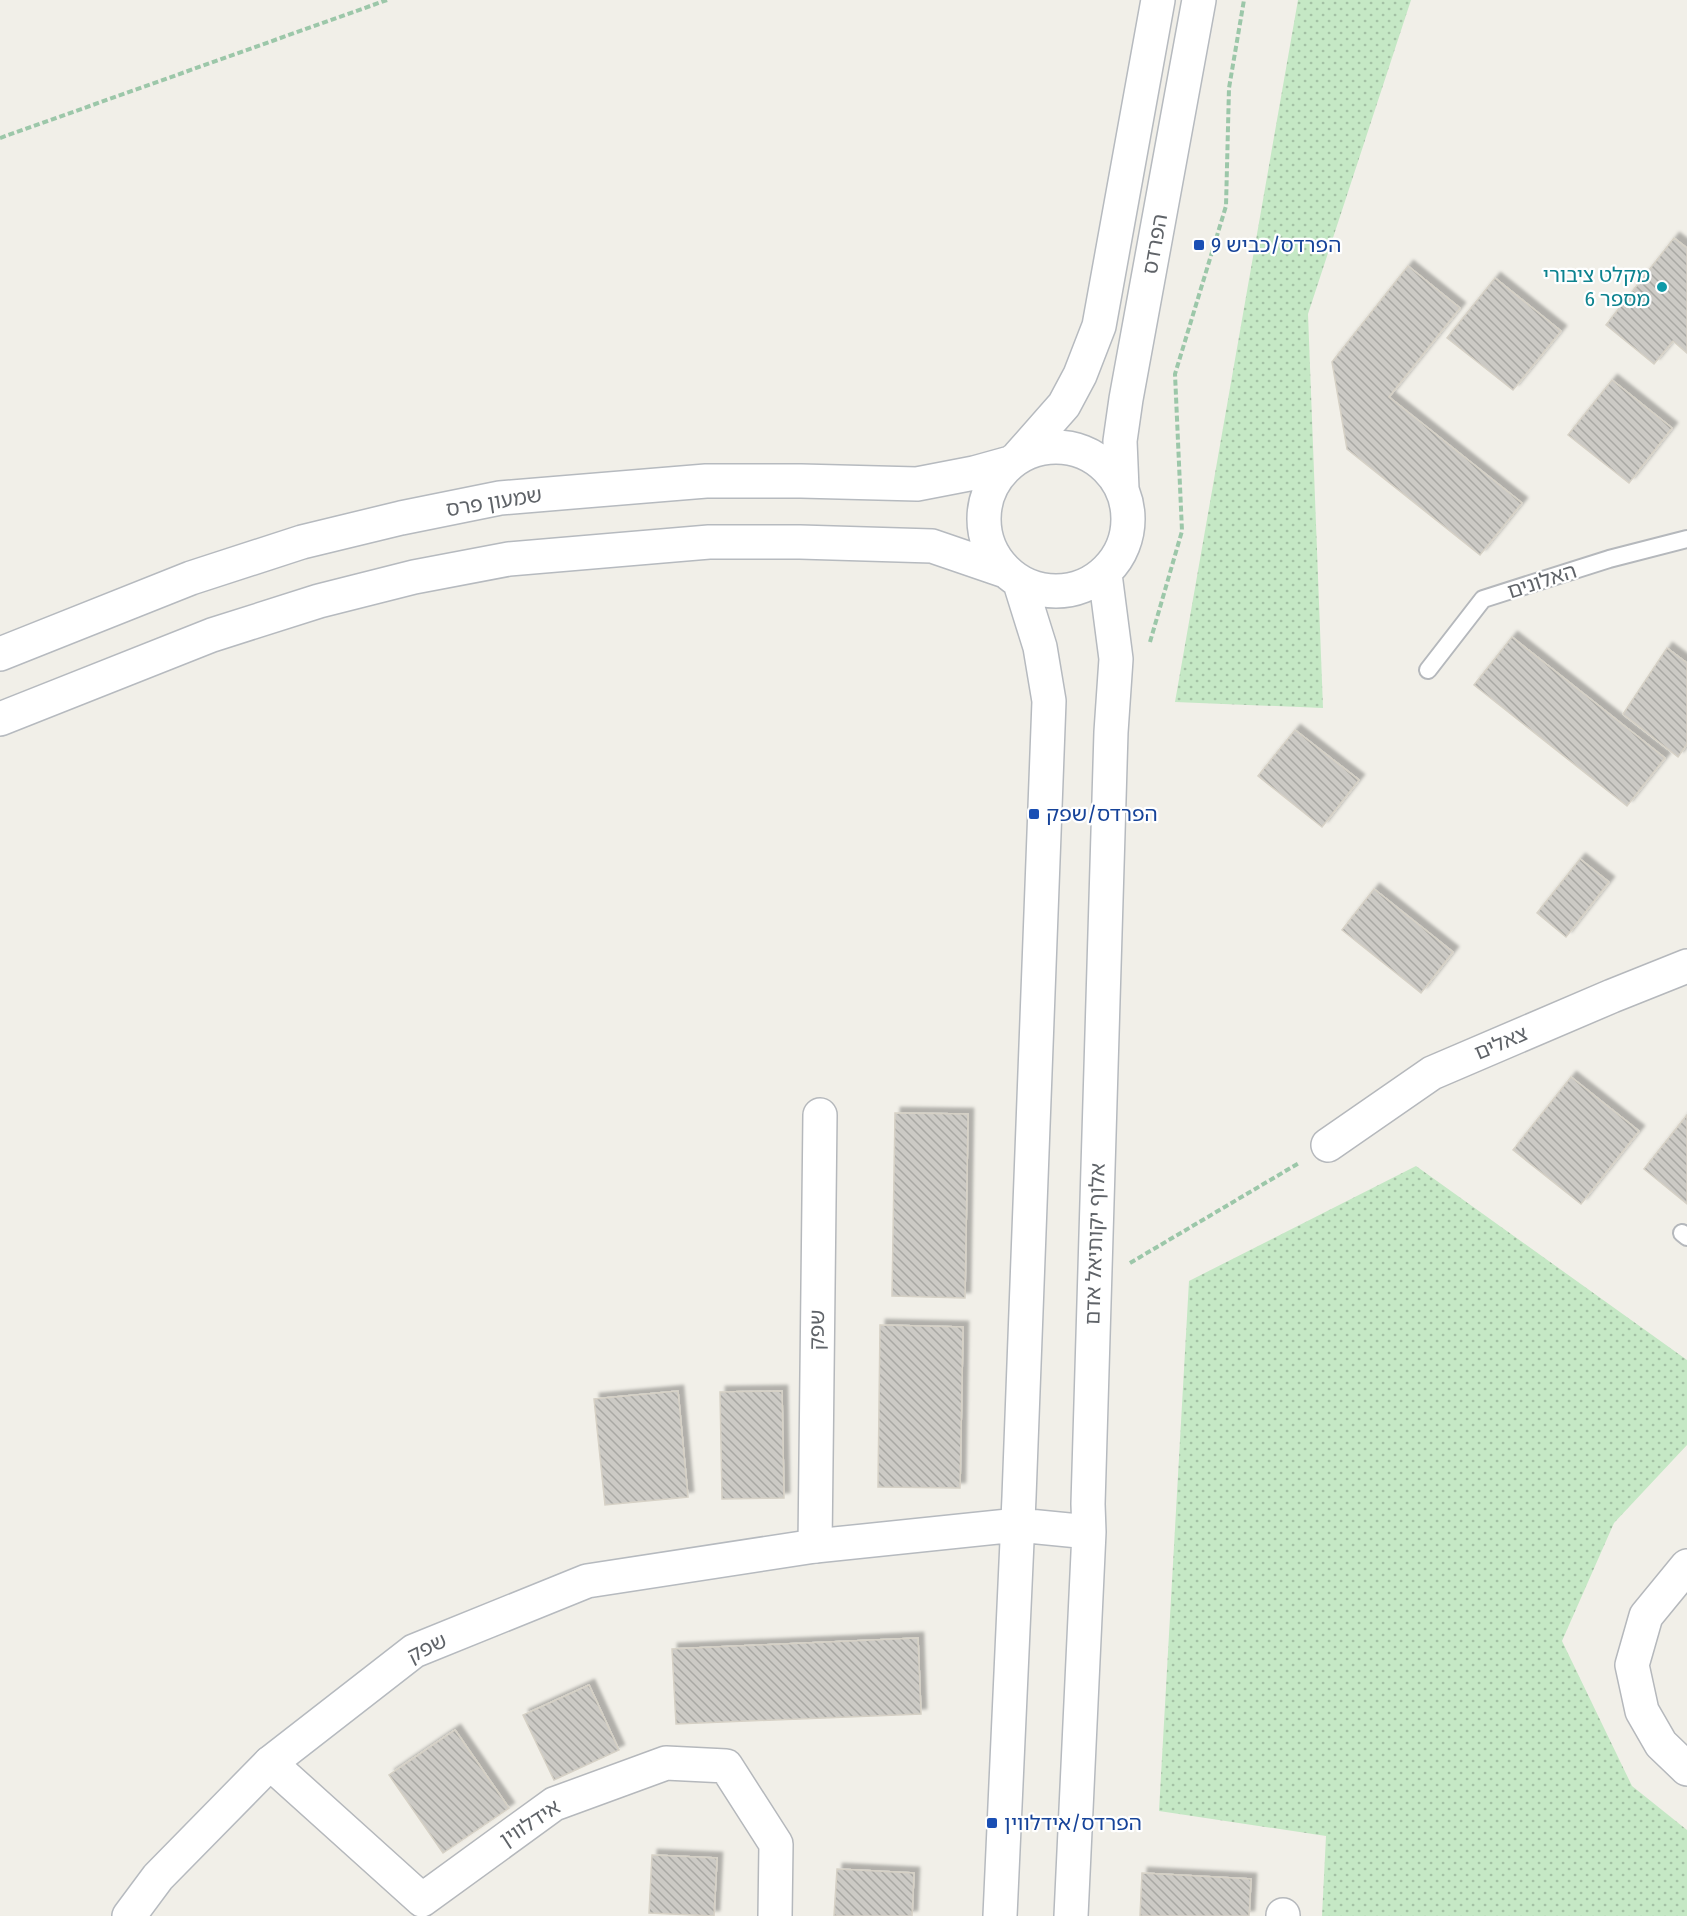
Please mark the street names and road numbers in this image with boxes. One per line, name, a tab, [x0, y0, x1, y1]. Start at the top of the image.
street label: הפרדס	[1137, 212, 1173, 276]
street label: שמעון פרס	[444, 482, 544, 522]
street label: האלונים	[1504, 558, 1580, 604]
street label: צאלים	[1470, 1020, 1532, 1066]
street label: אלוף יקותיאל אדם	[1079, 1163, 1111, 1325]
street label: שפק	[804, 1309, 830, 1351]
street label: שפק	[403, 1627, 451, 1669]
street label: אידלווין	[495, 1794, 565, 1852]

